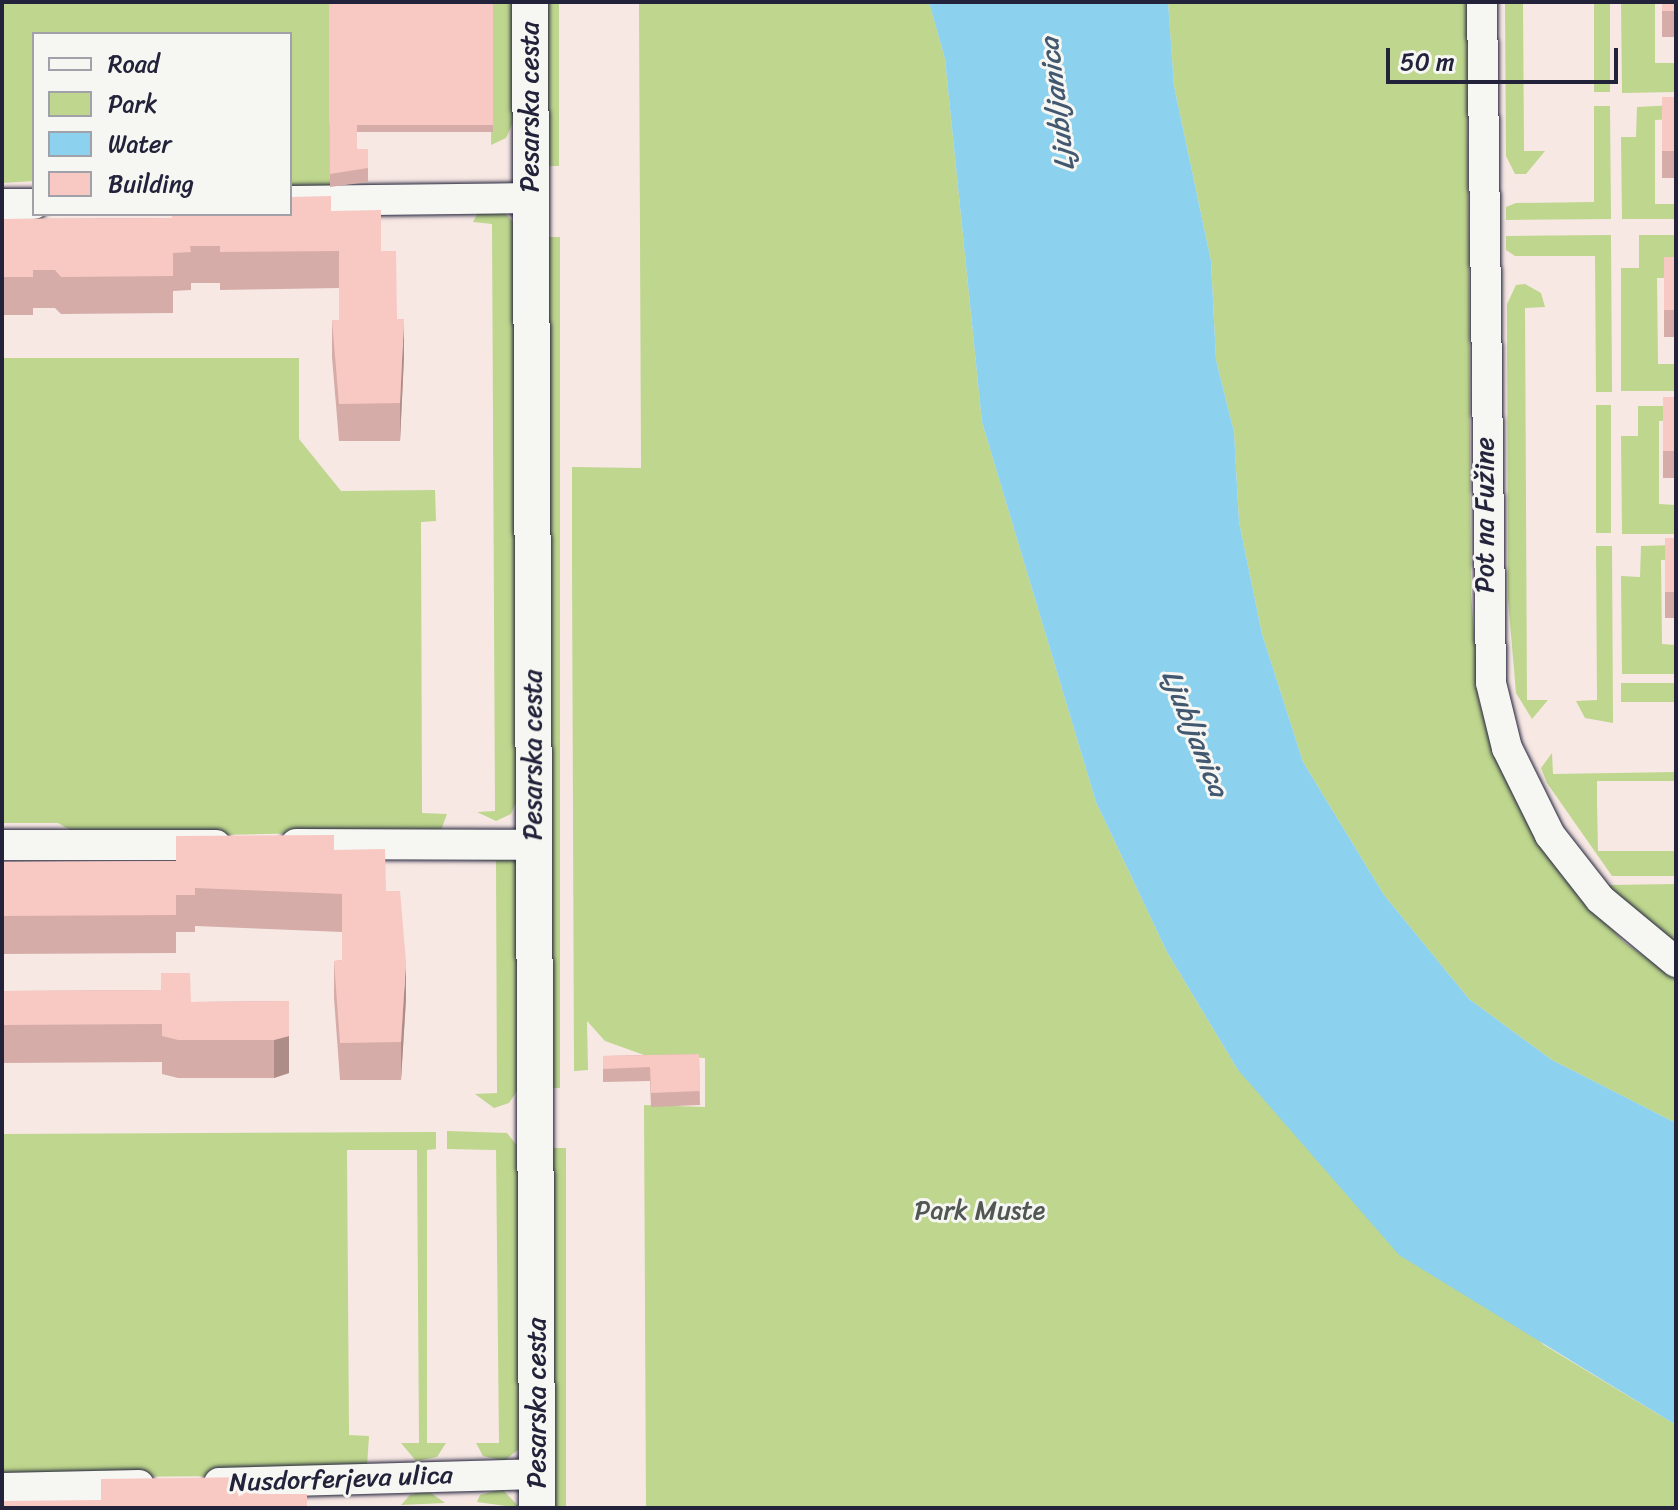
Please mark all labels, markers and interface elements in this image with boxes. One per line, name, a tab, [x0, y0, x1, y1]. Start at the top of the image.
street label: Pesarska cesta	[514, 22, 546, 192]
legend	[32, 32, 292, 216]
scale bar	[1390, 32, 1622, 82]
water label: Ljubljanica	[1032, 35, 1082, 173]
text: 50 m	[1400, 41, 1455, 83]
text: Road	[108, 43, 159, 85]
text: Park	[108, 83, 157, 125]
text: Water	[108, 123, 171, 165]
text: Building	[108, 163, 194, 205]
street label: Pot na Fužine	[1469, 437, 1501, 593]
water label: Ljubljanica	[1154, 665, 1236, 801]
street label: Pesarska cesta	[517, 670, 549, 840]
park label: Park Muste	[914, 1195, 1046, 1227]
street label: Pesarska cesta	[521, 1318, 553, 1488]
street label: Nusdorferjeva ulica	[229, 1460, 453, 1498]

